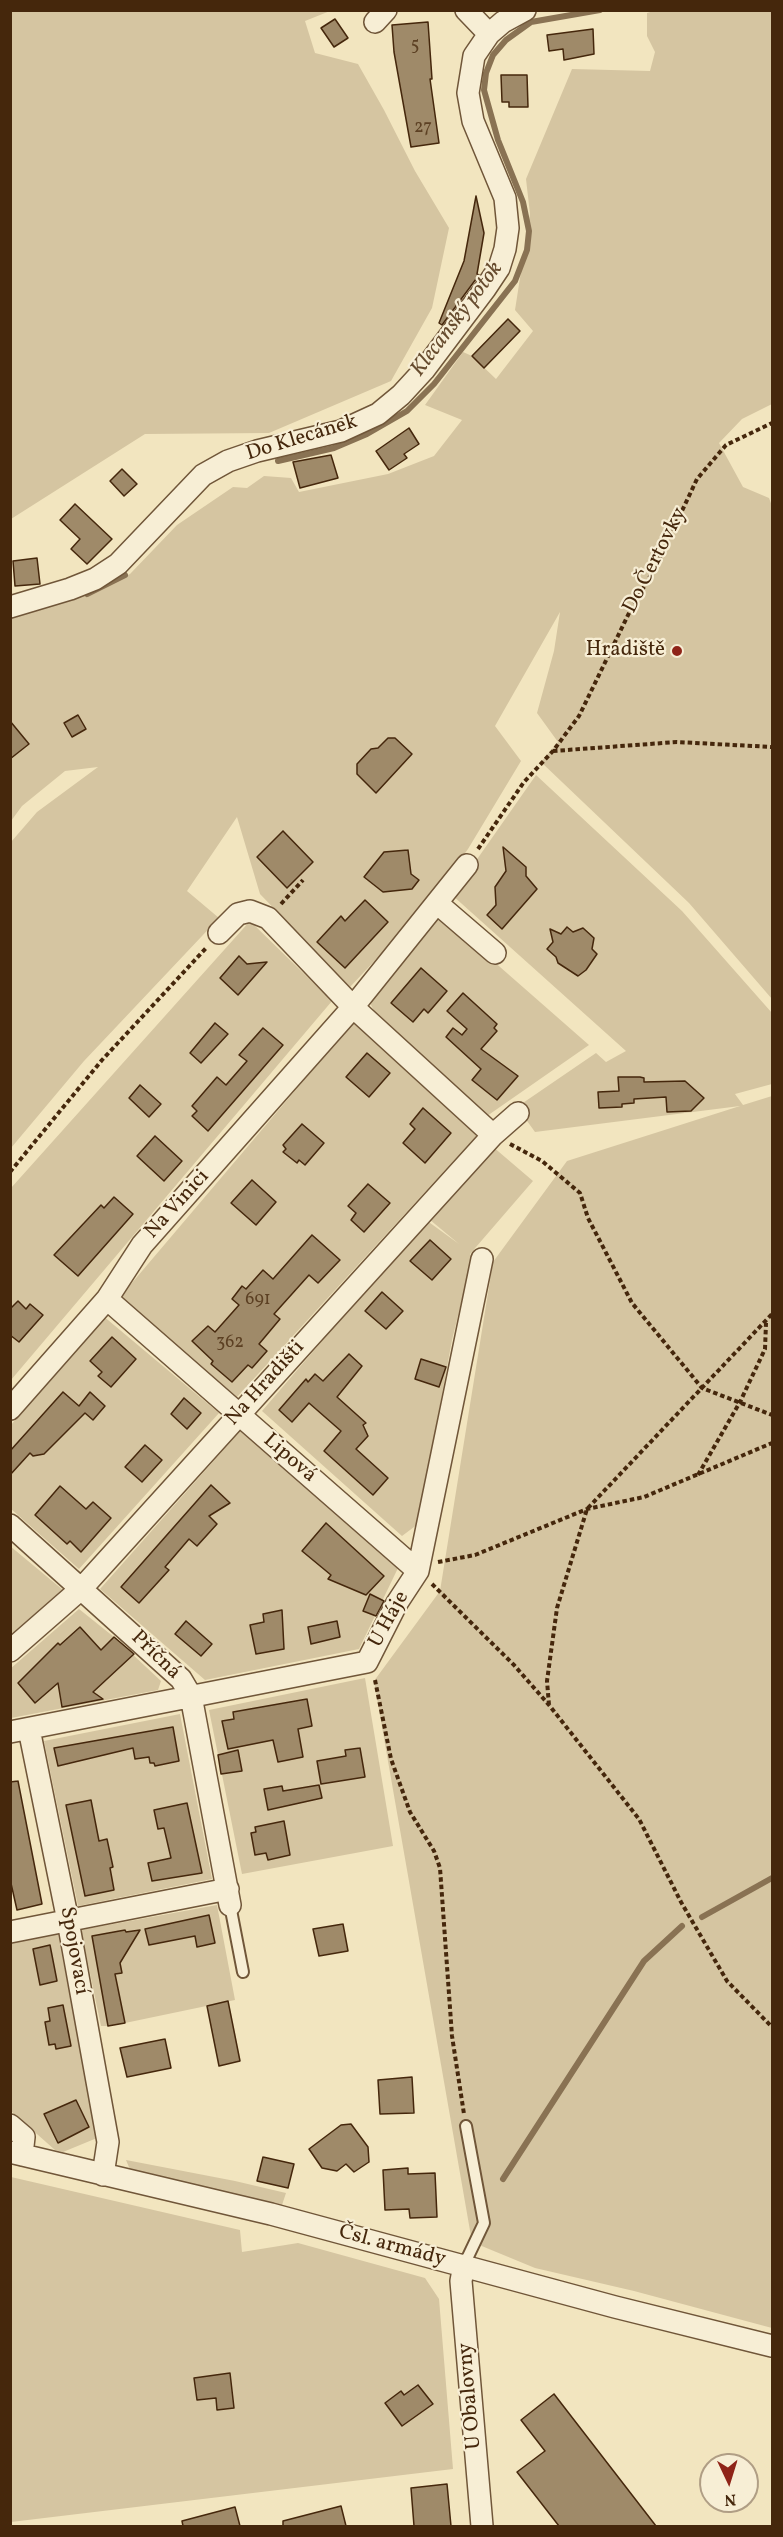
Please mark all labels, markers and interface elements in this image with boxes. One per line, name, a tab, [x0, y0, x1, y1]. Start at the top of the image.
house number: 5	[411, 36, 419, 58]
house number: 27	[414, 118, 432, 140]
water label: Klecanský potok	[406, 257, 510, 383]
street label: Do Klecánek	[243, 410, 361, 468]
street label: Do Čertovky	[619, 504, 693, 618]
place label: Hradiště	[586, 638, 665, 664]
marker: Hradiště	[670, 644, 684, 658]
street label: Na Vinici	[140, 1165, 216, 1245]
house number: 691	[245, 1290, 271, 1312]
house number: 362	[216, 1333, 244, 1355]
street label: Na Hradišti	[221, 1336, 311, 1432]
street label: Lipová	[257, 1429, 321, 1489]
street label: U Háje	[364, 1587, 416, 1653]
street label: Příčná	[125, 1626, 185, 1686]
street label: Spojovací	[53, 1905, 93, 1997]
street label: Čsl. armády	[336, 2221, 448, 2273]
street label: U Obalovny	[454, 2342, 488, 2450]
north arrow	[699, 2453, 759, 2513]
text: N	[724, 2488, 737, 2510]

